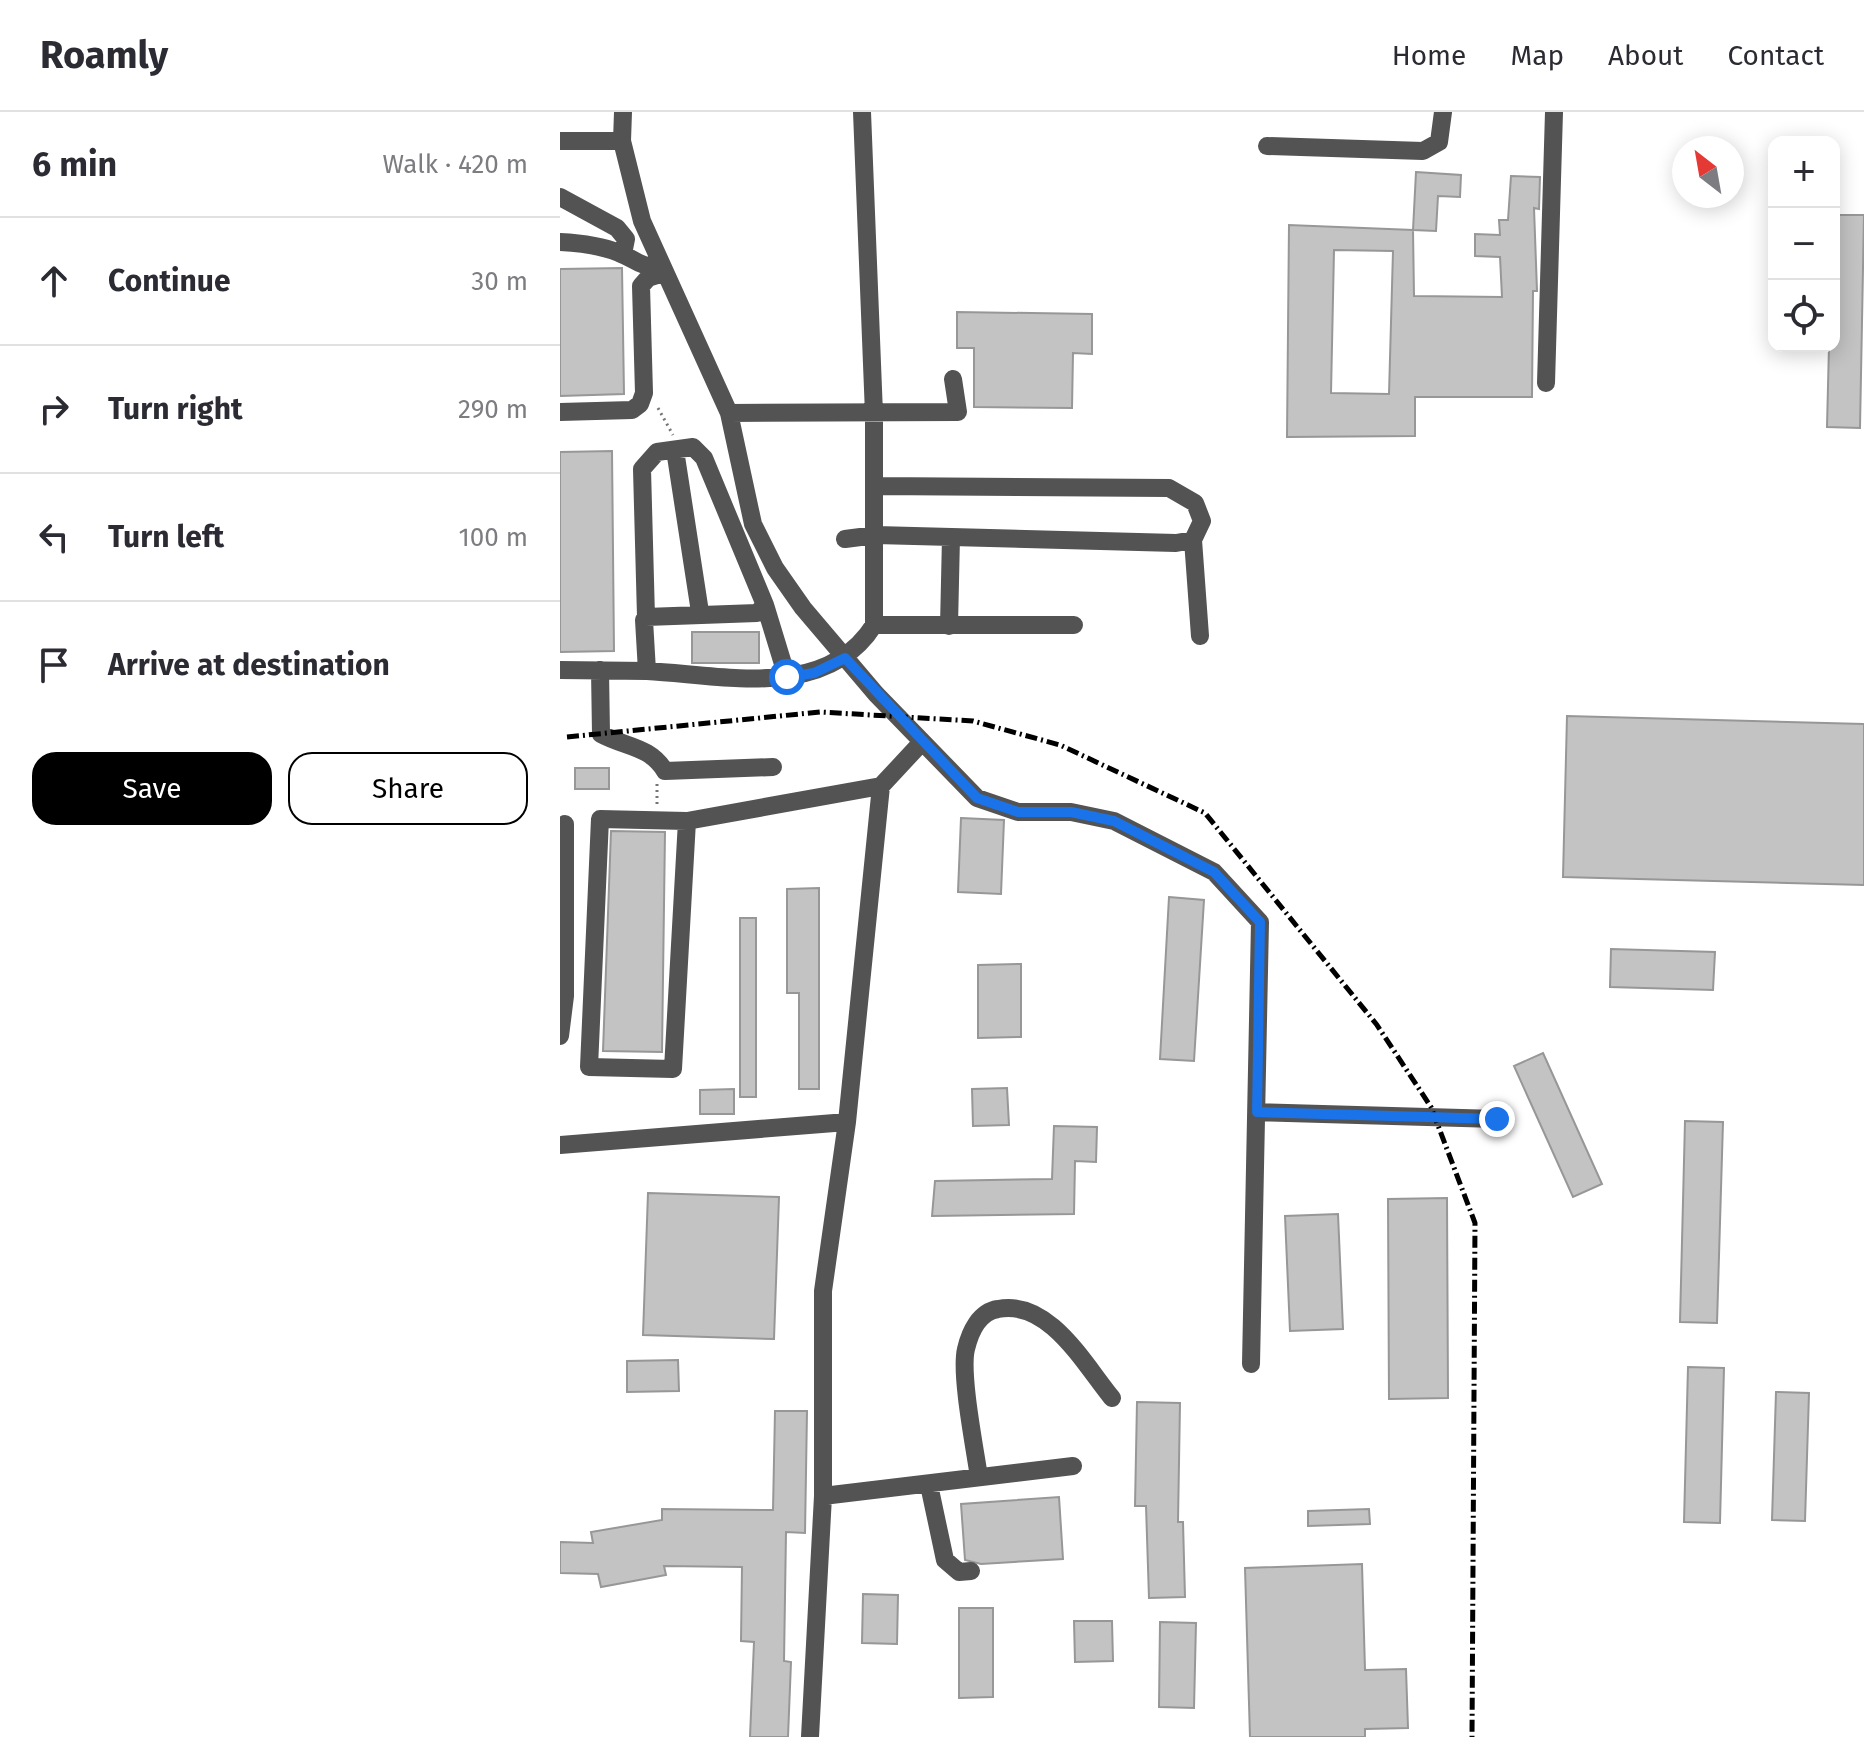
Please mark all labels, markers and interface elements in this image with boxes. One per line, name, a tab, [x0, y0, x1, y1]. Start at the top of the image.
text: Roamly	[40, 32, 168, 78]
text: Home	[1392, 39, 1466, 72]
text: Map	[1510, 39, 1564, 72]
text: About	[1608, 39, 1683, 72]
text: Contact	[1727, 39, 1824, 72]
north arrow	[1672, 136, 1744, 208]
map controls	[1768, 136, 1840, 352]
button: +	[1768, 136, 1840, 208]
text: 6 min	[32, 144, 117, 185]
text: Walk · 420 m	[383, 149, 528, 180]
button: −	[1768, 208, 1840, 280]
icon: ahead	[32, 259, 76, 303]
text: Continue	[108, 263, 231, 299]
text: 30 m	[471, 266, 528, 297]
button: locate	[1768, 280, 1840, 352]
icon: right	[32, 387, 76, 431]
text: Turn right	[108, 391, 243, 427]
text: 290 m	[458, 394, 528, 425]
icon: left	[32, 515, 76, 559]
text: Turn left	[108, 519, 224, 555]
text: 100 m	[459, 522, 528, 553]
icon: arrive	[32, 643, 76, 687]
text: Arrive at destination	[108, 647, 390, 683]
route start	[769, 659, 805, 695]
button: Save	[32, 752, 272, 825]
button: Share	[288, 752, 528, 825]
route end	[1479, 1101, 1515, 1137]

